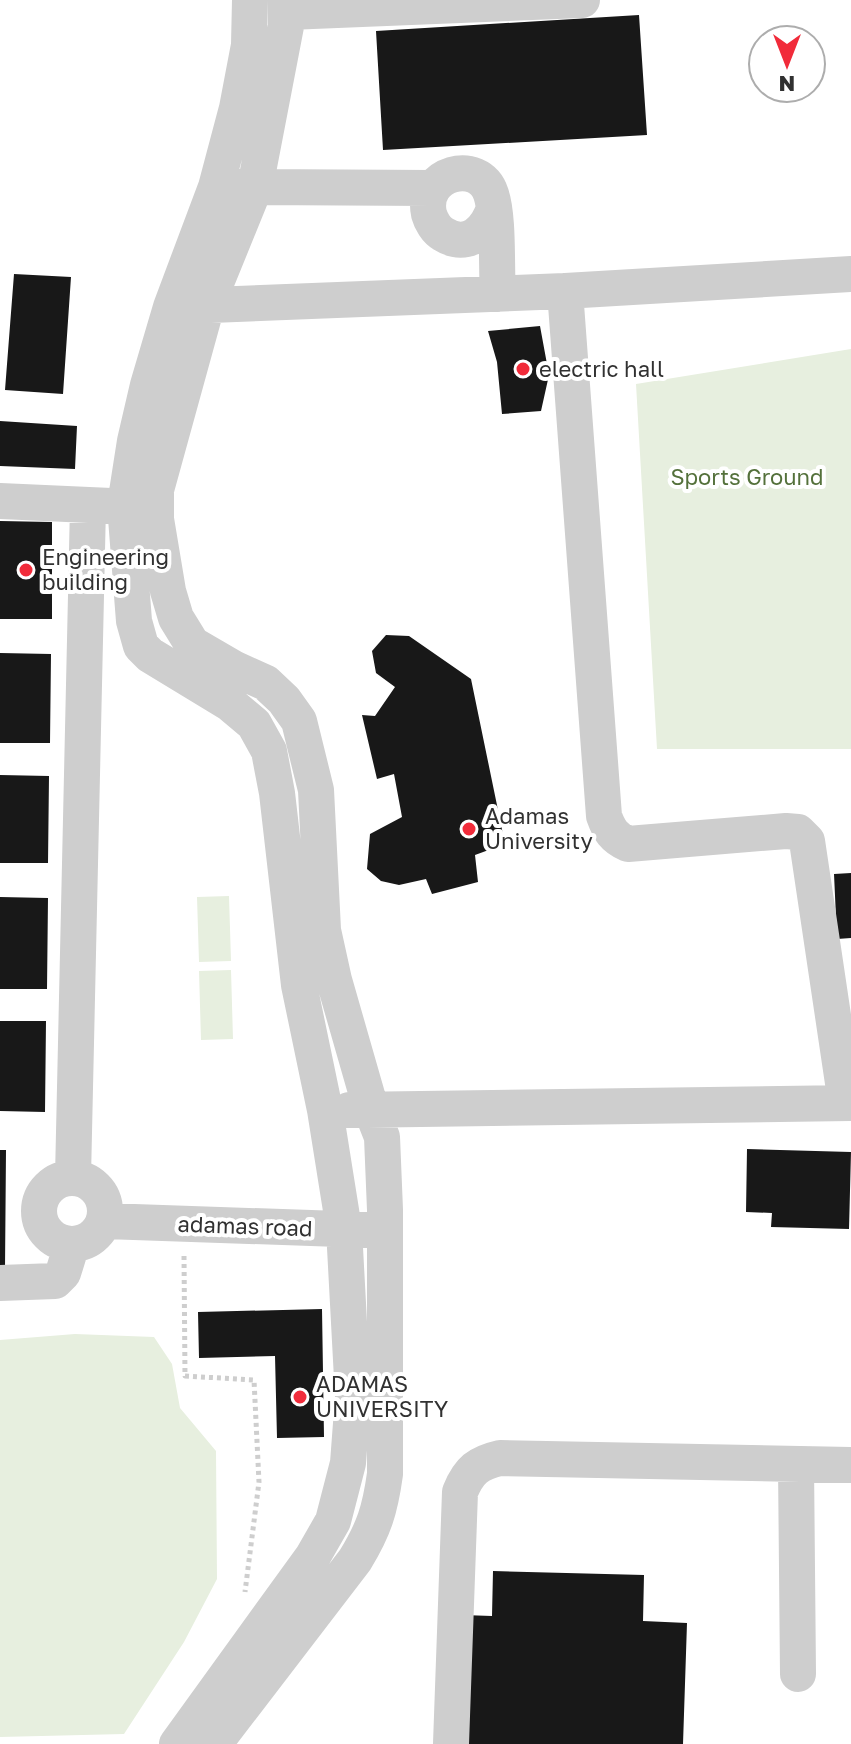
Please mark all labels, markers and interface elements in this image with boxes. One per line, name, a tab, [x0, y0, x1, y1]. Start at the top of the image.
north arrow	[747, 24, 827, 104]
text: N	[779, 71, 795, 98]
place label: electric hall	[539, 355, 664, 382]
marker: electric hall	[514, 360, 532, 378]
park label: Sports Ground	[670, 463, 824, 490]
place label: Engineering building	[42, 543, 169, 595]
marker: Engineering building	[17, 561, 35, 579]
place label: Adamas University	[485, 802, 593, 854]
marker: Adamas University	[460, 820, 478, 838]
street label: adamas road	[177, 1210, 313, 1241]
place label: ADAMAS UNIVERSITY	[316, 1370, 448, 1422]
marker: ADAMAS UNIVERSITY	[291, 1388, 309, 1406]

